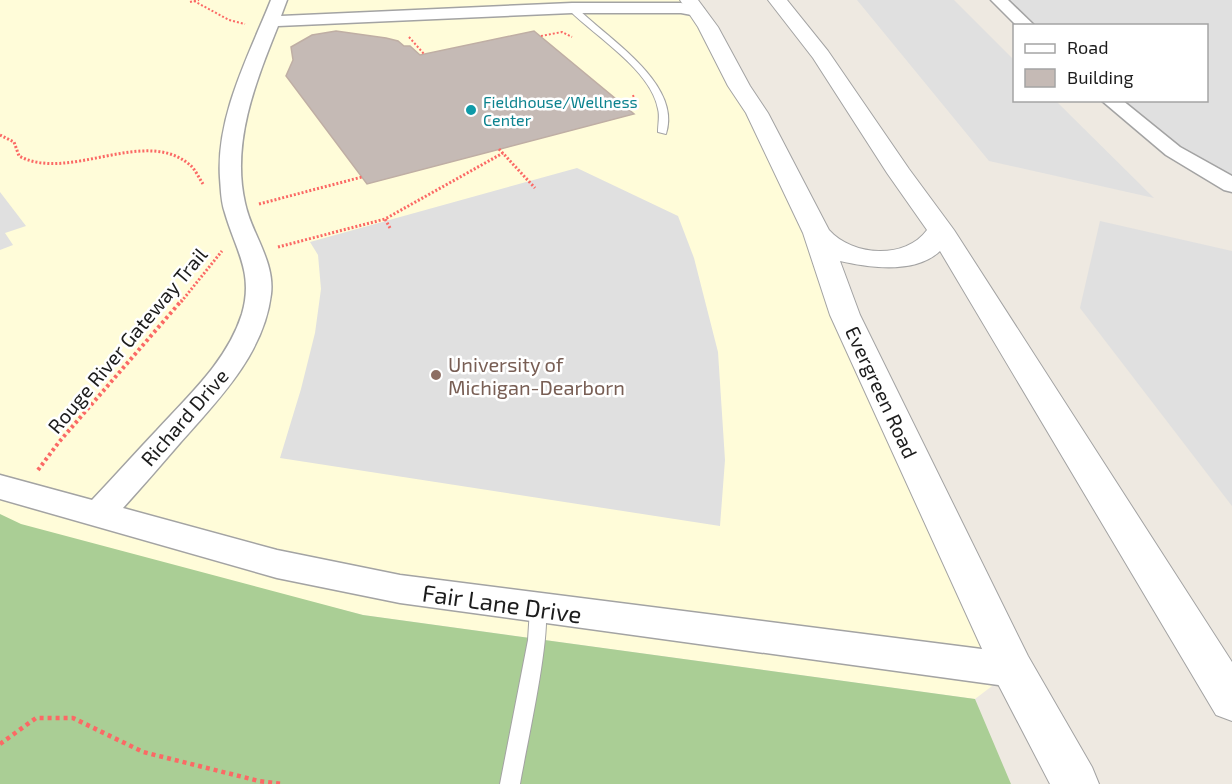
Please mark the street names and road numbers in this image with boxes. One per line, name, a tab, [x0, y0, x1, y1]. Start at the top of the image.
street label: Rouge River Gateway Trail	[42, 242, 212, 438]
street label: Evergreen Road	[841, 322, 923, 462]
street label: Richard Drive	[135, 363, 233, 471]
street label: Fair Lane Drive	[420, 577, 584, 629]

